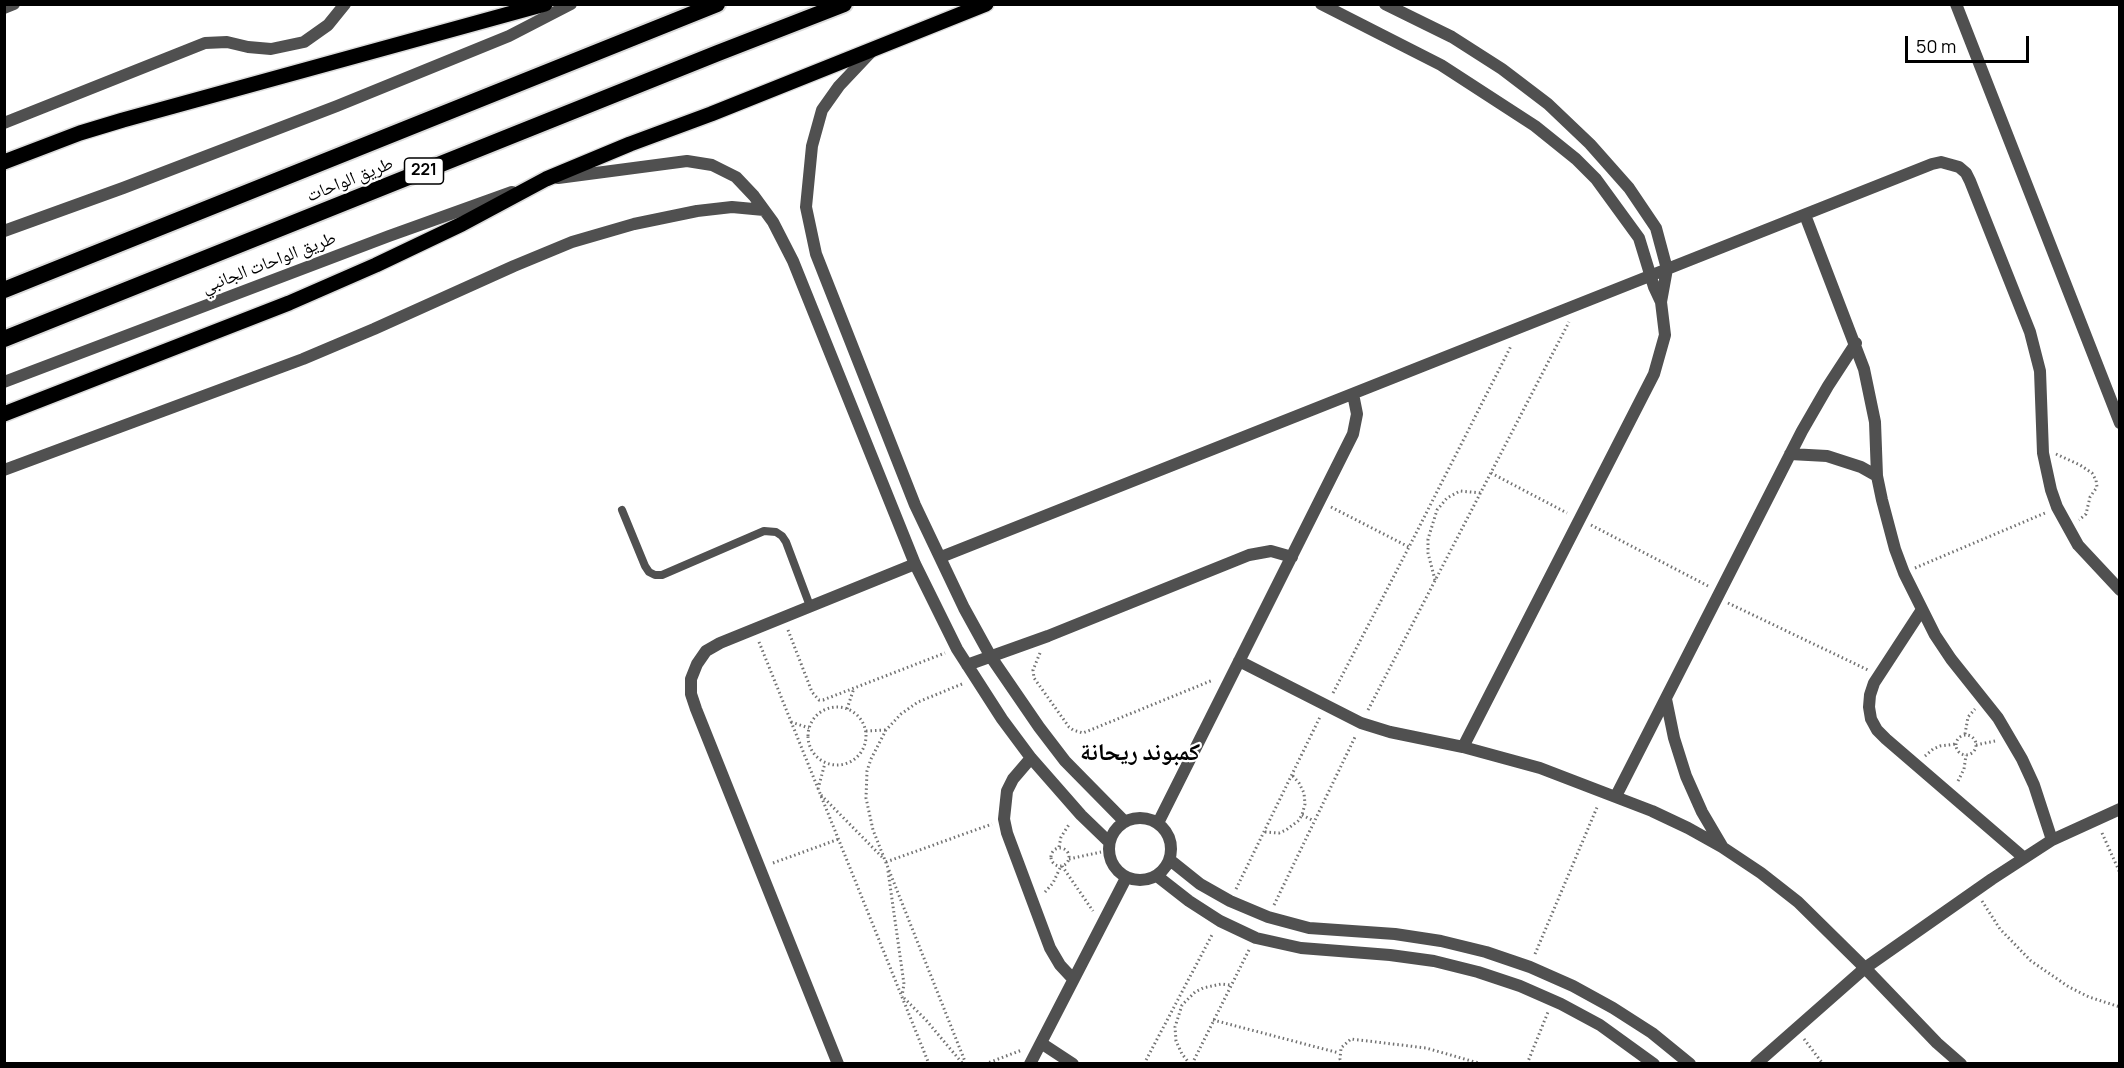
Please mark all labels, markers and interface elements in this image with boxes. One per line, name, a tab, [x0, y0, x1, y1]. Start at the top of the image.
scale bar	[1908, 24, 2032, 62]
text: 50 m	[1916, 34, 1956, 58]
street label: طريق الواحات	[304, 153, 396, 207]
road number: 221	[404, 158, 444, 184]
street label: طريق الواحات الجانبي	[199, 227, 339, 299]
district label: كمبوند ريحانة	[1080, 739, 1200, 767]

